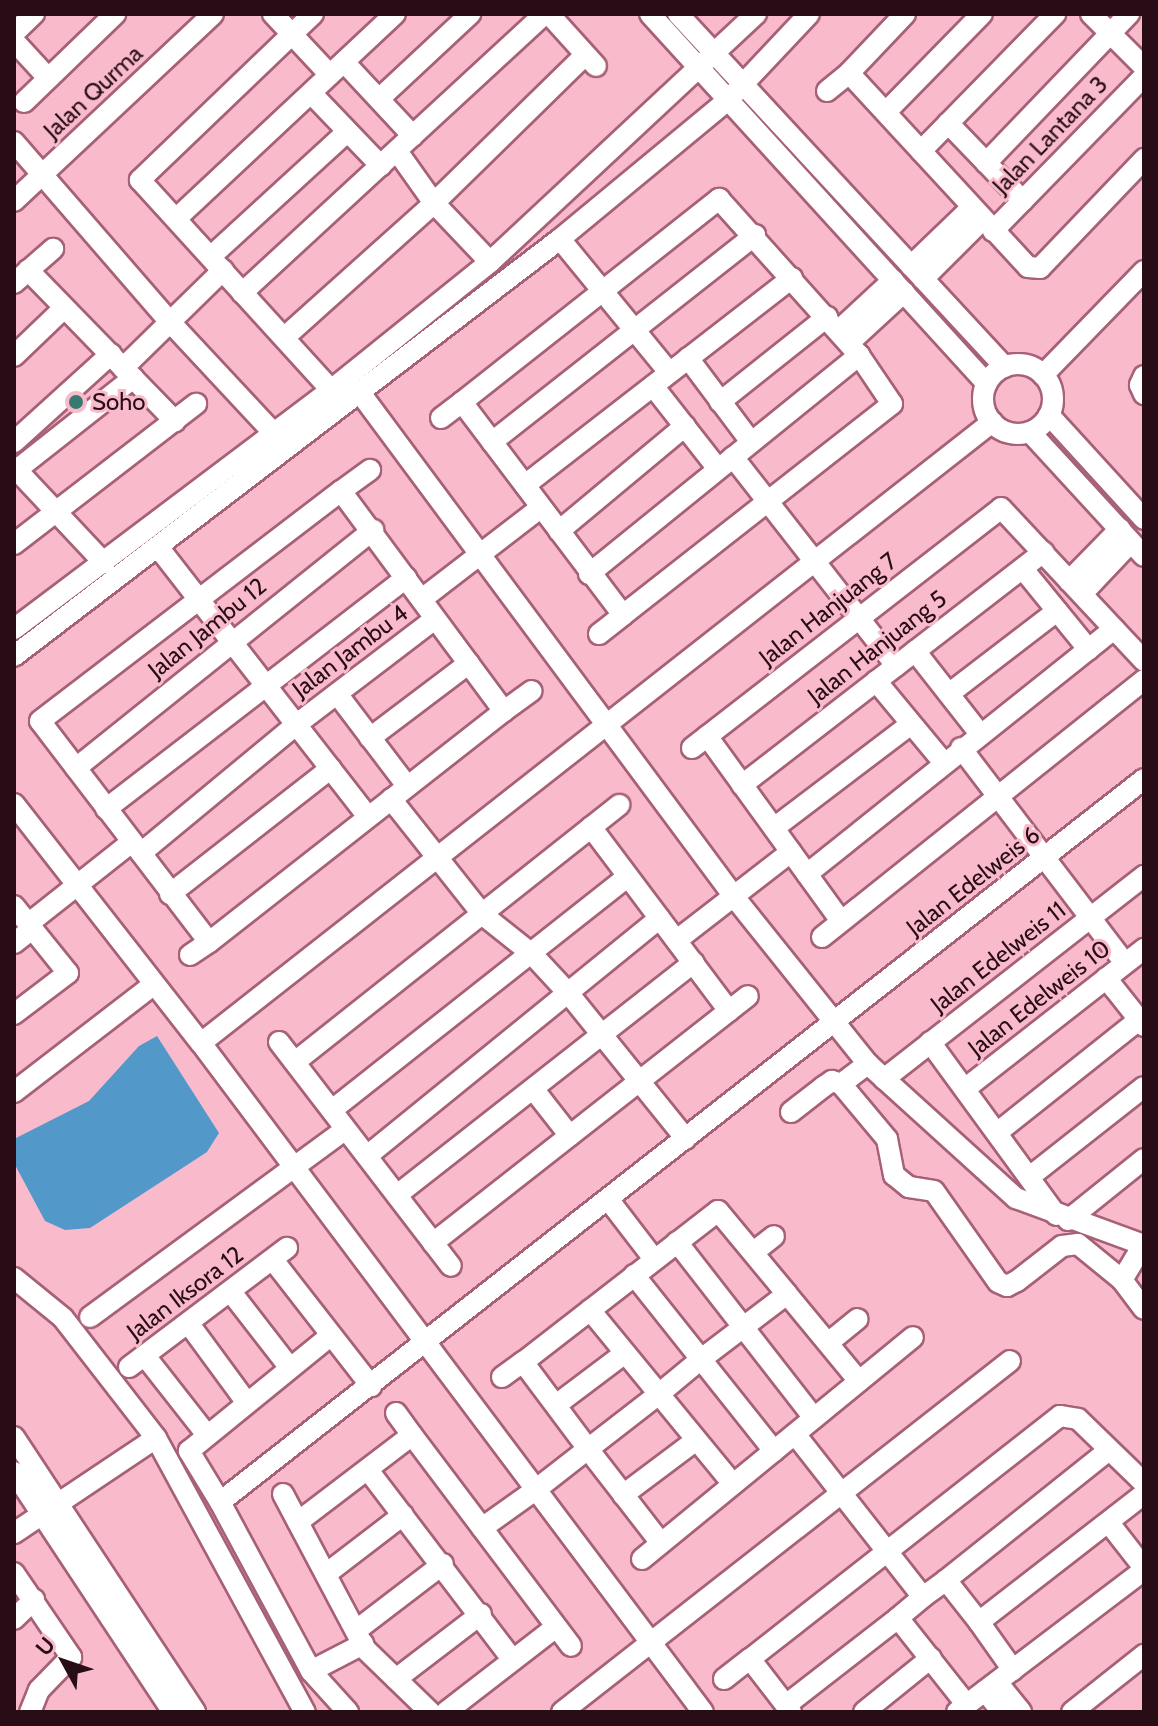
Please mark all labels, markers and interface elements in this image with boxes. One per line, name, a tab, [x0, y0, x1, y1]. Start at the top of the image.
street label: Jalan Qurma	[38, 39, 148, 145]
street label: Jalan Lantana 3	[986, 70, 1114, 200]
place label: Soho	[92, 388, 145, 416]
marker: Soho	[67, 393, 85, 411]
street label: Jalan Hanjuang 7	[753, 546, 903, 672]
street label: Jalan Jambu 12	[142, 572, 272, 684]
street label: Jalan Hanjuang 5	[802, 584, 952, 710]
street label: Jalan Jambu 4	[287, 598, 413, 704]
street label: Jalan Edelweis 6	[901, 820, 1045, 942]
street label: Jalan Edelweis 11	[925, 895, 1071, 1019]
street label: Jalan Edelweis 10	[962, 934, 1116, 1062]
street label: Jalan Iksora 12	[121, 1240, 249, 1346]
north arrow	[24, 1622, 104, 1702]
text: U	[30, 1632, 61, 1661]

